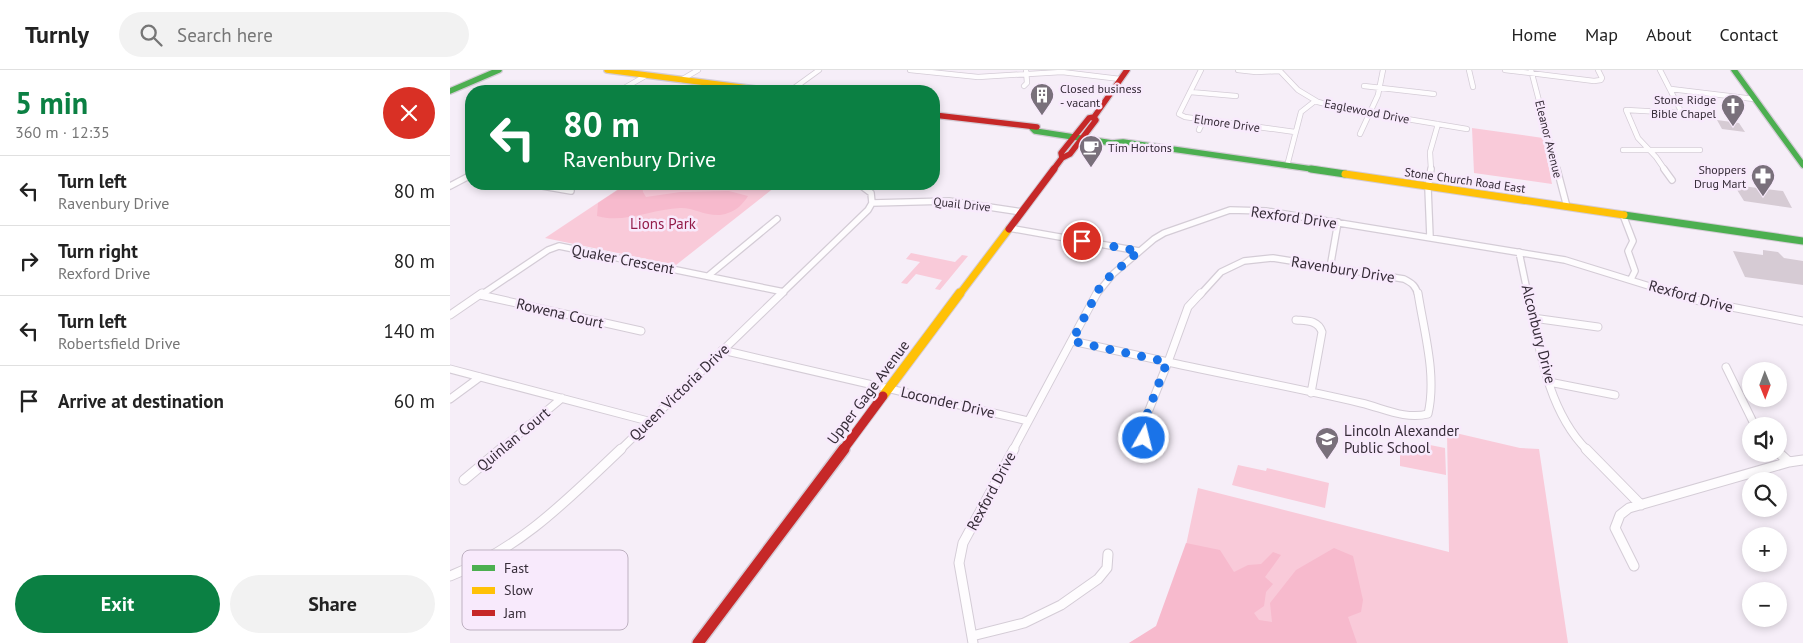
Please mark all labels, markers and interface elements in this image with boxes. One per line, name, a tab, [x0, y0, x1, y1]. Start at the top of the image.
search box	[119, 12, 469, 57]
text: Turnly	[25, 19, 89, 50]
icon: search	[137, 21, 165, 49]
text: Search here	[177, 23, 273, 47]
text: Home	[1511, 23, 1557, 46]
text: Map	[1585, 23, 1618, 46]
text: About	[1646, 23, 1692, 46]
text: Contact	[1720, 23, 1778, 46]
place label: Closed business - vacant	[1060, 81, 1142, 110]
building icon: Closed business - vacant	[1029, 82, 1055, 116]
text: 5 min	[15, 83, 88, 122]
button: close	[383, 87, 435, 139]
place label: Stone Ridge Bible Chapel	[1651, 92, 1716, 121]
church icon: Stone Ridge Bible Chapel	[1720, 93, 1746, 127]
street label: Eaglewood Drive	[1323, 95, 1411, 127]
street label: Eleanor Avenue	[1532, 99, 1566, 179]
text: 80 m	[563, 101, 640, 147]
icon: left	[480, 105, 545, 170]
street label: Elmore Drive	[1193, 111, 1261, 135]
text: 360 m · 12:35	[15, 122, 110, 142]
cafe icon: Tim Hortons	[1078, 134, 1104, 168]
place label: Tim Hortons	[1108, 140, 1172, 155]
text: Ravenbury Drive	[563, 145, 716, 173]
place label: Shoppers Drug Mart	[1694, 162, 1746, 191]
pharmacy icon: Shoppers Drug Mart	[1750, 163, 1776, 197]
street label: Stone Church Road East	[1404, 164, 1526, 196]
text: Turn left	[58, 169, 127, 193]
icon: left	[15, 177, 43, 205]
text: 80 m	[394, 179, 435, 203]
text: Ravenbury Drive	[58, 193, 169, 213]
street label: Quail Drive	[933, 194, 991, 214]
street label: Rexford Drive	[1250, 202, 1338, 232]
park label: Lions Park	[630, 214, 697, 233]
pin	[1061, 220, 1103, 262]
icon: arrive	[1068, 227, 1096, 255]
text: Turn right	[58, 239, 138, 263]
street label: Quaker Crescent	[570, 240, 676, 278]
icon: right	[15, 247, 43, 275]
text: 80 m	[394, 249, 435, 273]
street label: Ravenbury Drive	[1290, 251, 1396, 287]
text: Rexford Drive	[58, 263, 150, 283]
street label: Rexford Drive	[1647, 276, 1735, 316]
street label: Alconbury Drive	[1518, 283, 1560, 385]
street label: Rowena Court	[514, 294, 606, 332]
text: Turn left	[58, 309, 127, 333]
icon: left	[15, 317, 43, 345]
text: 140 m	[383, 319, 435, 343]
text: Robertsfield Drive	[58, 333, 180, 353]
street label: Upper Gage Avenue	[823, 336, 913, 448]
street label: Queen Victoria Drive	[625, 339, 733, 445]
north arrow	[1742, 362, 1788, 408]
map controls	[1742, 362, 1787, 627]
street label: Loconder Drive	[899, 382, 997, 422]
icon: arrive	[15, 387, 43, 415]
text: Arrive at destination	[58, 389, 224, 413]
text: 60 m	[394, 389, 435, 413]
street label: Quinlan Court	[473, 403, 553, 475]
position arrow	[1117, 411, 1169, 463]
button: sound	[1742, 417, 1787, 462]
place label: Lincoln Alexander Public School	[1344, 421, 1459, 457]
school or university icon: Lincoln Alexander Public School	[1314, 426, 1340, 460]
street label: Rexford Drive	[962, 448, 1020, 534]
button: search	[1742, 472, 1787, 517]
button: +	[1742, 527, 1787, 572]
legend	[462, 550, 628, 630]
text: Fast	[504, 559, 529, 577]
button: Exit	[15, 575, 220, 633]
button: Share	[230, 575, 435, 633]
text: Slow	[504, 581, 534, 599]
button: −	[1742, 582, 1787, 627]
text: Jam	[503, 604, 526, 622]

